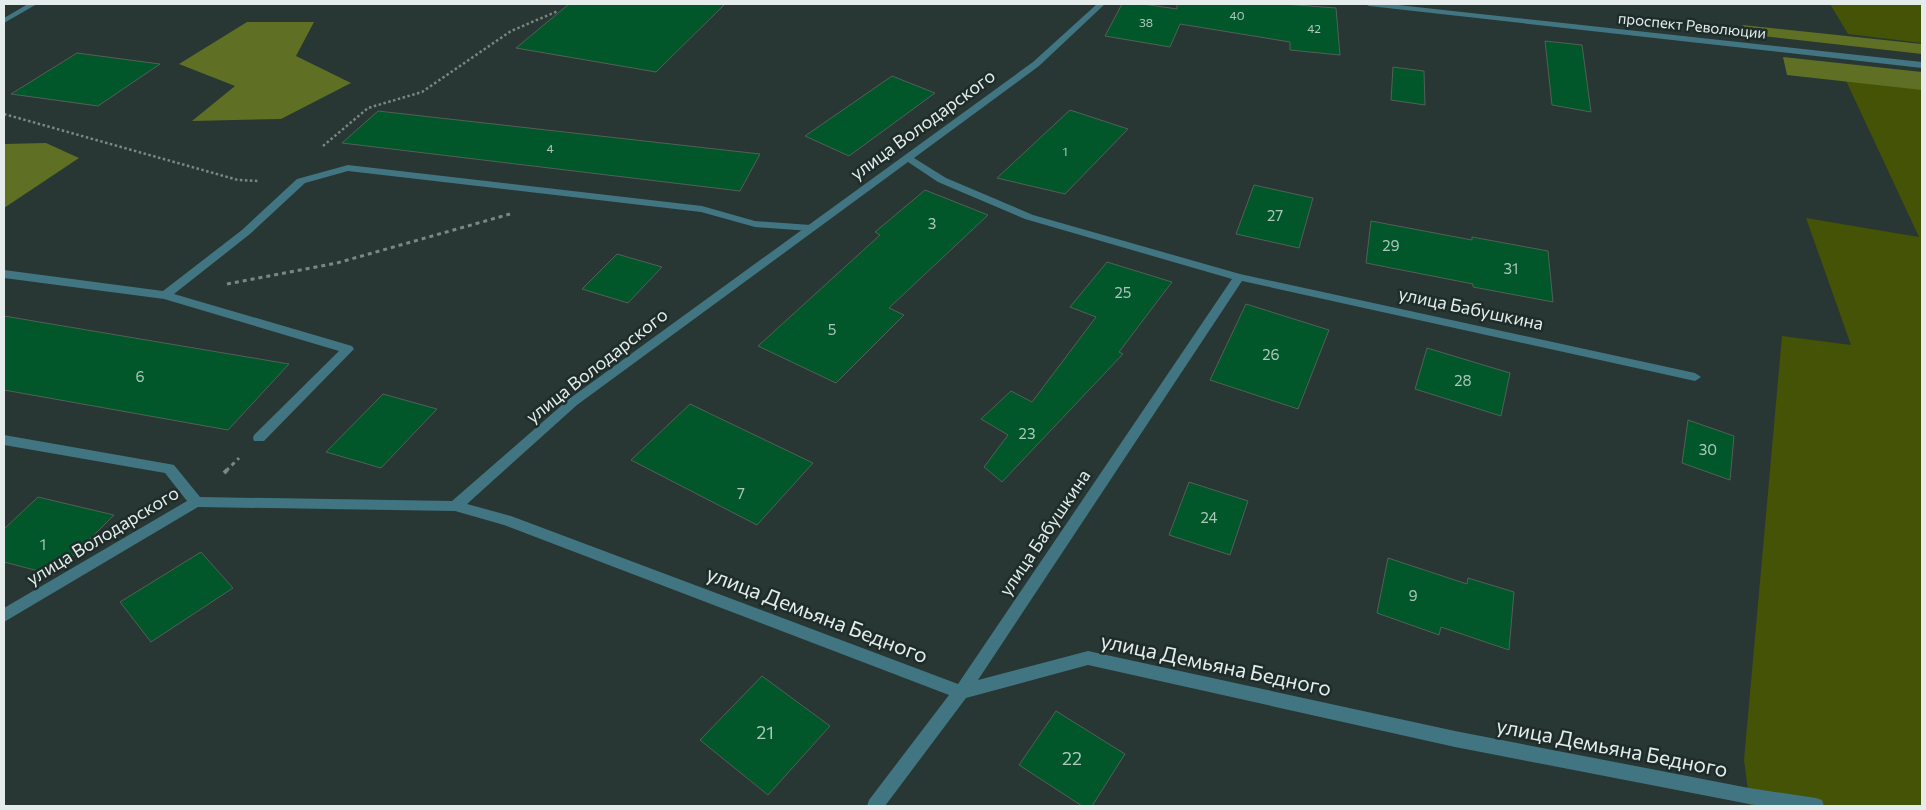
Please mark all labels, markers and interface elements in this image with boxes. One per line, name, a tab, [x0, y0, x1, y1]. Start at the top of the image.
house number: 40	[1229, 8, 1245, 22]
street label: проспект Революции	[1617, 8, 1767, 42]
house number: 38	[1139, 15, 1153, 29]
house number: 42	[1307, 21, 1321, 35]
street label: улица Володарского	[846, 64, 999, 184]
house number: 4	[546, 141, 554, 155]
house number: 1	[1062, 144, 1068, 158]
house number: 27	[1267, 206, 1283, 224]
house number: 3	[928, 214, 936, 232]
house number: 29	[1382, 236, 1400, 254]
house number: 31	[1504, 259, 1518, 277]
street label: улица Бабушкина	[1397, 282, 1546, 334]
house number: 25	[1115, 283, 1131, 301]
street label: улица Володарского	[521, 303, 672, 427]
house number: 5	[828, 320, 836, 338]
house number: 26	[1262, 345, 1280, 363]
house number: 6	[135, 367, 145, 385]
house number: 28	[1454, 371, 1472, 389]
house number: 23	[1019, 424, 1035, 442]
house number: 30	[1699, 440, 1717, 458]
street label: улица Бабушкина	[994, 465, 1095, 600]
street label: улица Володарского	[22, 481, 183, 589]
house number: 7	[737, 484, 745, 502]
house number: 24	[1200, 508, 1218, 526]
house number: 1	[40, 535, 46, 553]
street label: улица Демьяна Бедного	[703, 560, 932, 667]
house number: 9	[1408, 586, 1418, 604]
street label: улица Демьяна Бедного	[1099, 627, 1334, 700]
street label: улица Демьяна Бедного	[1494, 712, 1730, 781]
house number: 21	[756, 721, 774, 743]
house number: 22	[1062, 747, 1082, 769]

